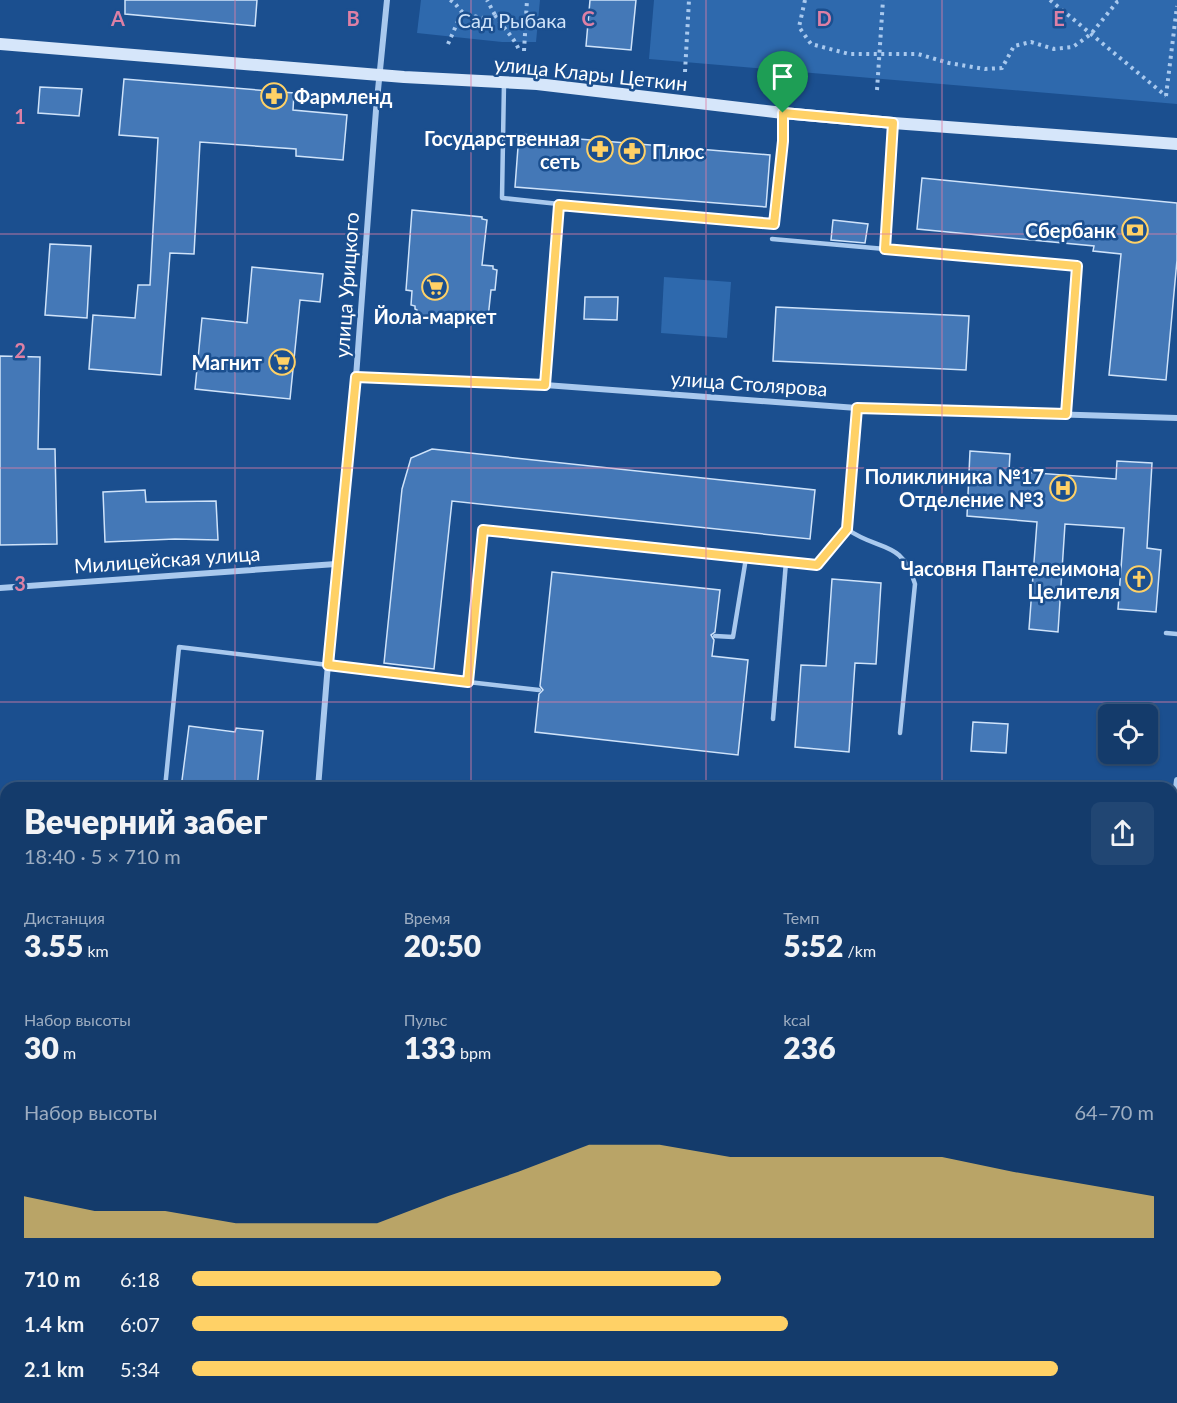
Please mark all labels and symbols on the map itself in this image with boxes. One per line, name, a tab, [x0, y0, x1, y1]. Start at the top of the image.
text: A	[110, 6, 125, 30]
text: B	[346, 6, 360, 30]
text: C	[581, 6, 595, 30]
text: D	[816, 6, 832, 30]
text: E	[1053, 6, 1065, 30]
park label: Сад Рыбака	[458, 8, 566, 32]
street label: улица Клары Цеткин	[493, 51, 689, 95]
pin	[757, 51, 808, 113]
pharmacy icon: Фармленд	[259, 81, 289, 111]
place label: Фармленд	[294, 84, 393, 108]
text: 1	[14, 104, 26, 128]
place label: Государственная сеть	[424, 126, 580, 173]
pharmacy icon: Государственная сеть	[585, 134, 615, 164]
pharmacy icon: Плюс	[617, 136, 647, 166]
place label: Плюс	[652, 139, 705, 163]
street label: улица Урицкого	[329, 211, 363, 359]
bank icon: Сбербанк	[1120, 215, 1150, 245]
place label: Сбербанк	[1025, 218, 1116, 242]
supermarket icon: Йола-маркет	[420, 272, 450, 302]
place label: Йола-маркет	[373, 304, 497, 328]
text: 2	[14, 338, 26, 362]
supermarket icon: Магнит	[267, 347, 297, 377]
place label: Магнит	[191, 350, 263, 374]
street label: улица Столярова	[670, 366, 828, 400]
place label: Поликлиника №17 Отделение №3	[864, 464, 1044, 511]
hospital icon: Поликлиника №17 Отделение №3	[1048, 473, 1078, 503]
street label: Милицейская улица	[73, 541, 261, 577]
place label: Часовня Пантелеимона Целителя	[901, 556, 1120, 603]
church icon: Часовня Пантелеимона Целителя	[1124, 564, 1154, 594]
text: 3	[14, 571, 26, 595]

